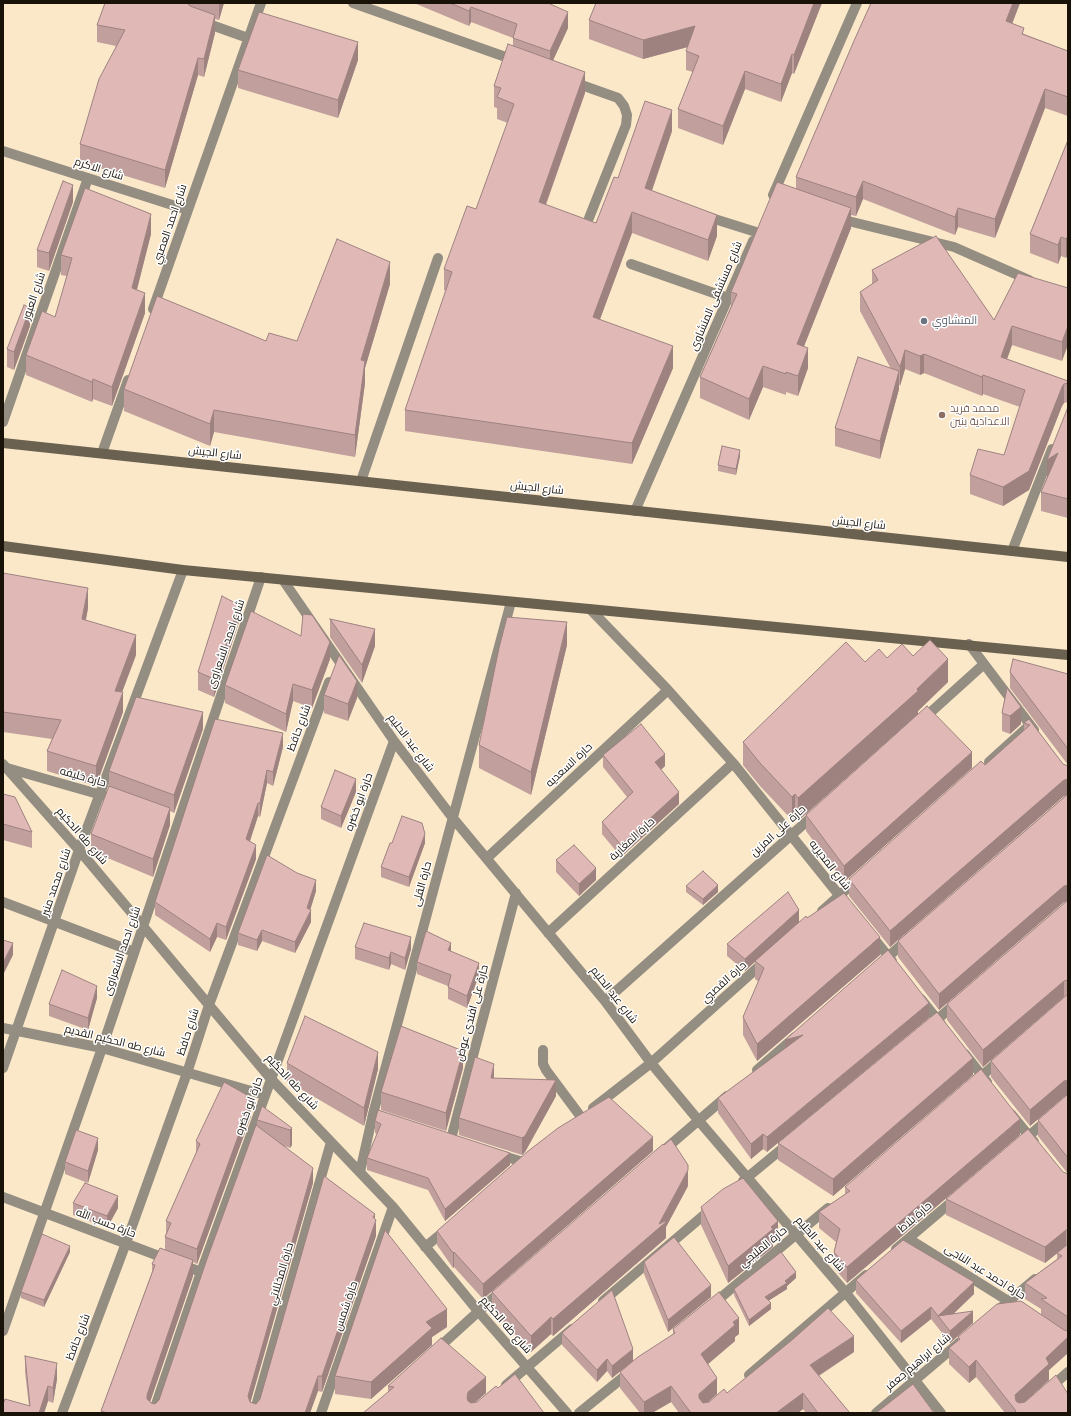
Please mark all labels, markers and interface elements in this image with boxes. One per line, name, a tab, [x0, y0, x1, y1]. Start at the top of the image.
street label: شارع الاكرم	[73, 155, 125, 183]
street label: شارع احمد العصبي	[150, 182, 190, 266]
street label: شارع مستشفى المنشاوى	[687, 239, 745, 353]
street label: شارع العبور	[20, 270, 48, 322]
place label: المنشاوي	[932, 314, 977, 328]
marker: المنشاوي	[919, 316, 929, 326]
place label: محمد فريد الاعدادية بنين	[950, 402, 1010, 428]
marker: محمد فريد الاعدادية بنين	[937, 410, 947, 420]
street label: شارع الجيش	[188, 444, 242, 462]
street label: شارع الجيش	[510, 479, 564, 497]
street label: شارع الجيش	[832, 514, 886, 532]
street label: شارع احمد الشعراوى	[205, 598, 247, 690]
street label: شارع حافظ	[284, 703, 314, 753]
street label: شارع عبد الحليم	[385, 712, 437, 774]
street label: حارة السعديه	[543, 740, 595, 790]
street label: حارة خليفه	[58, 764, 108, 790]
street label: حارة ابو خضره	[342, 771, 376, 833]
street label: حارة على المزين	[747, 803, 809, 859]
street label: شارع طه الحكيم	[54, 805, 110, 867]
street label: حارة المغاربة	[607, 815, 657, 863]
street label: شارع المديريه	[806, 837, 854, 893]
street label: شارع محمد منير	[38, 847, 74, 917]
street label: حارة القلى	[410, 860, 434, 908]
street label: شارع احمد الشعراوى	[101, 905, 143, 997]
street label: حارة القصبي	[699, 958, 749, 1006]
street label: حارة على افندى عوض	[453, 963, 491, 1063]
street label: شارع عبد الحليم	[588, 964, 640, 1026]
street label: شارع حافظ	[174, 1007, 202, 1057]
street label: شارع طه الحكيم القديم	[63, 1022, 167, 1060]
street label: شارع طه الحكيم	[263, 1051, 321, 1113]
street label: حارة ابو خضره	[232, 1075, 266, 1137]
street label: حارة بلاط	[896, 1199, 934, 1235]
street label: حارة حسب الله	[74, 1206, 138, 1240]
street label: شارع عبد الحليم	[792, 1214, 848, 1274]
street label: حارة المليجي	[736, 1224, 790, 1270]
street label: حارة المخللاتي	[266, 1241, 296, 1307]
street label: حارة احمد عبد الناجى	[942, 1242, 1028, 1302]
street label: حارة شمس	[331, 1279, 361, 1333]
street label: شارع طه الحكيم	[478, 1294, 534, 1356]
street label: شارع حافظ	[63, 1312, 93, 1362]
street label: شارع ابراهيم جعفر	[883, 1331, 953, 1393]

